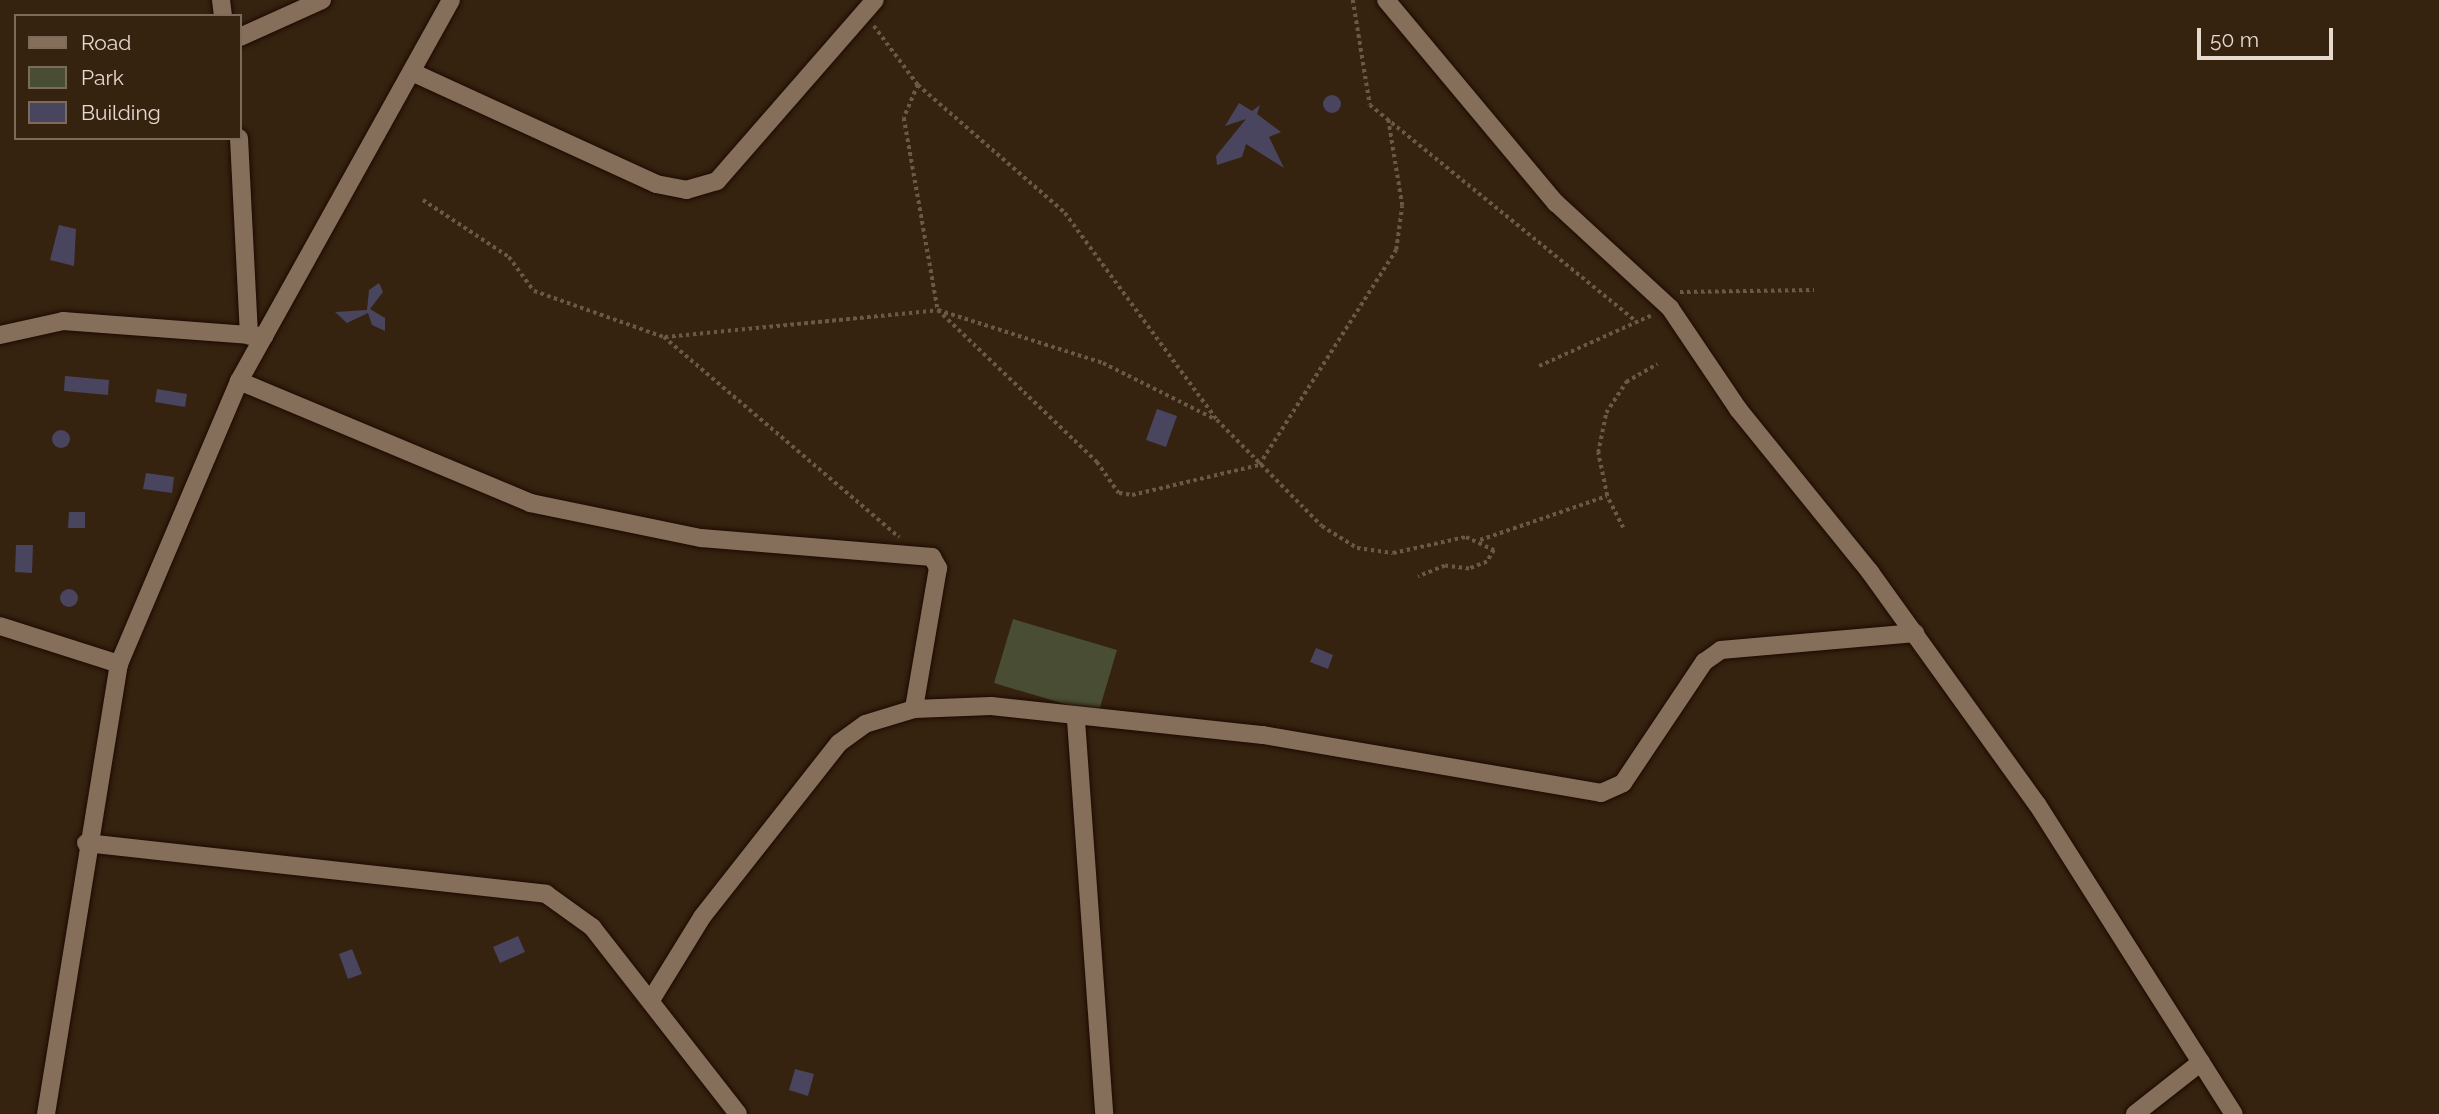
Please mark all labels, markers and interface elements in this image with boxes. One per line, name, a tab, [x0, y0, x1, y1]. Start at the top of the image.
legend	[14, 14, 242, 140]
scale bar	[2201, 14, 2338, 58]
text: 50 m	[2210, 27, 2259, 52]
text: Road	[81, 30, 131, 55]
text: Park	[81, 65, 124, 90]
text: Building	[81, 100, 161, 125]

